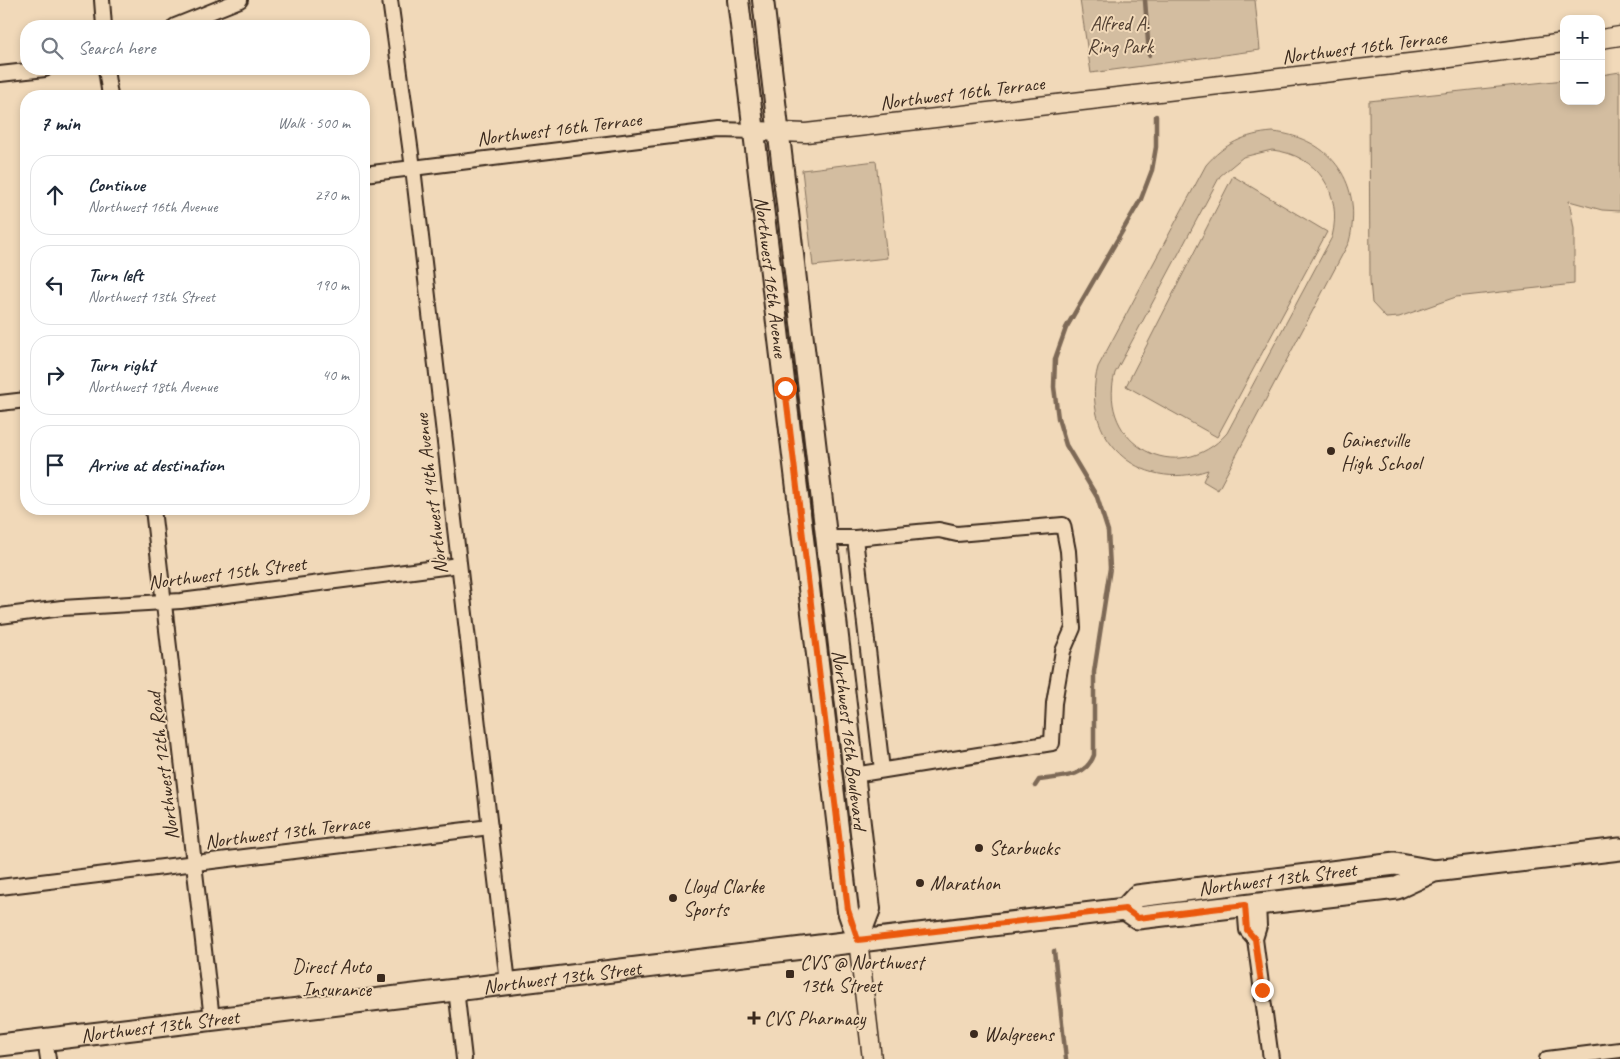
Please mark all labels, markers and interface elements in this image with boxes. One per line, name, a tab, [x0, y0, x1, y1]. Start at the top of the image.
park label: Alfred A. Ring Park	[1087, 11, 1155, 59]
map controls	[1560, 15, 1605, 105]
button: +	[1560, 15, 1605, 60]
search box	[20, 20, 370, 75]
street label: Northwest 16th Terrace	[1280, 24, 1449, 69]
icon: search	[38, 34, 66, 62]
text: Search here	[78, 36, 155, 60]
button: −	[1560, 60, 1605, 105]
street label: Northwest 16th Terrace	[878, 70, 1047, 115]
street label: Northwest 16th Terrace	[475, 106, 644, 151]
text: 7 min	[40, 110, 80, 136]
text: Walk · 500 m	[278, 113, 350, 133]
text: Continue	[88, 173, 145, 197]
icon: ahead	[41, 181, 69, 209]
text: 270 m	[315, 185, 349, 205]
street label: Northwest 16th Avenue	[749, 195, 794, 360]
text: Northwest 16th Avenue	[88, 197, 217, 217]
text: Turn left	[88, 263, 143, 287]
icon: left	[41, 271, 69, 299]
text: 190 m	[315, 275, 349, 295]
text: Northwest 13th Street	[88, 287, 215, 307]
text: Turn right	[88, 353, 155, 377]
icon: right	[41, 361, 69, 389]
text: 40 m	[322, 365, 349, 385]
text: Northwest 18th Avenue	[88, 377, 217, 397]
route start	[774, 377, 797, 400]
street label: Northwest 14th Avenue	[409, 411, 453, 576]
place label: Gainesville High School	[1341, 428, 1425, 476]
marker: Gainesville High School	[1325, 445, 1337, 457]
icon: arrive	[41, 451, 69, 479]
text: Arrive at destination	[88, 453, 224, 477]
street label: Northwest 15th Street	[147, 551, 310, 595]
street label: Northwest 16th Boulevard	[827, 649, 873, 834]
street label: Northwest 12th Road	[141, 687, 184, 842]
street label: Northwest 13th Terrace	[203, 809, 372, 854]
place label: Starbucks	[989, 836, 1061, 861]
marker: Starbucks	[973, 842, 985, 854]
street label: Northwest 13th Street	[1197, 856, 1360, 901]
place label: Marathon	[930, 871, 1001, 896]
place label: Lloyd Clarke Sports	[683, 874, 765, 922]
marker: Marathon	[914, 877, 926, 889]
marker: Lloyd Clarke Sports	[667, 892, 679, 904]
place label: CVS @ Northwest 13th Street	[800, 950, 927, 998]
place label: Direct Auto Insurance	[292, 954, 372, 1002]
street label: Northwest 13th Street	[482, 955, 645, 999]
marker: CVS @ Northwest 13th Street	[784, 968, 796, 980]
marker: Direct Auto Insurance	[375, 972, 387, 984]
route end	[1251, 979, 1274, 1002]
street label: Northwest 13th Street	[79, 1003, 243, 1048]
place label: CVS Pharmacy	[764, 1006, 867, 1031]
marker: CVS Pharmacy	[748, 1012, 760, 1024]
place label: Walgreens	[984, 1022, 1056, 1047]
marker: Walgreens	[968, 1028, 980, 1040]

